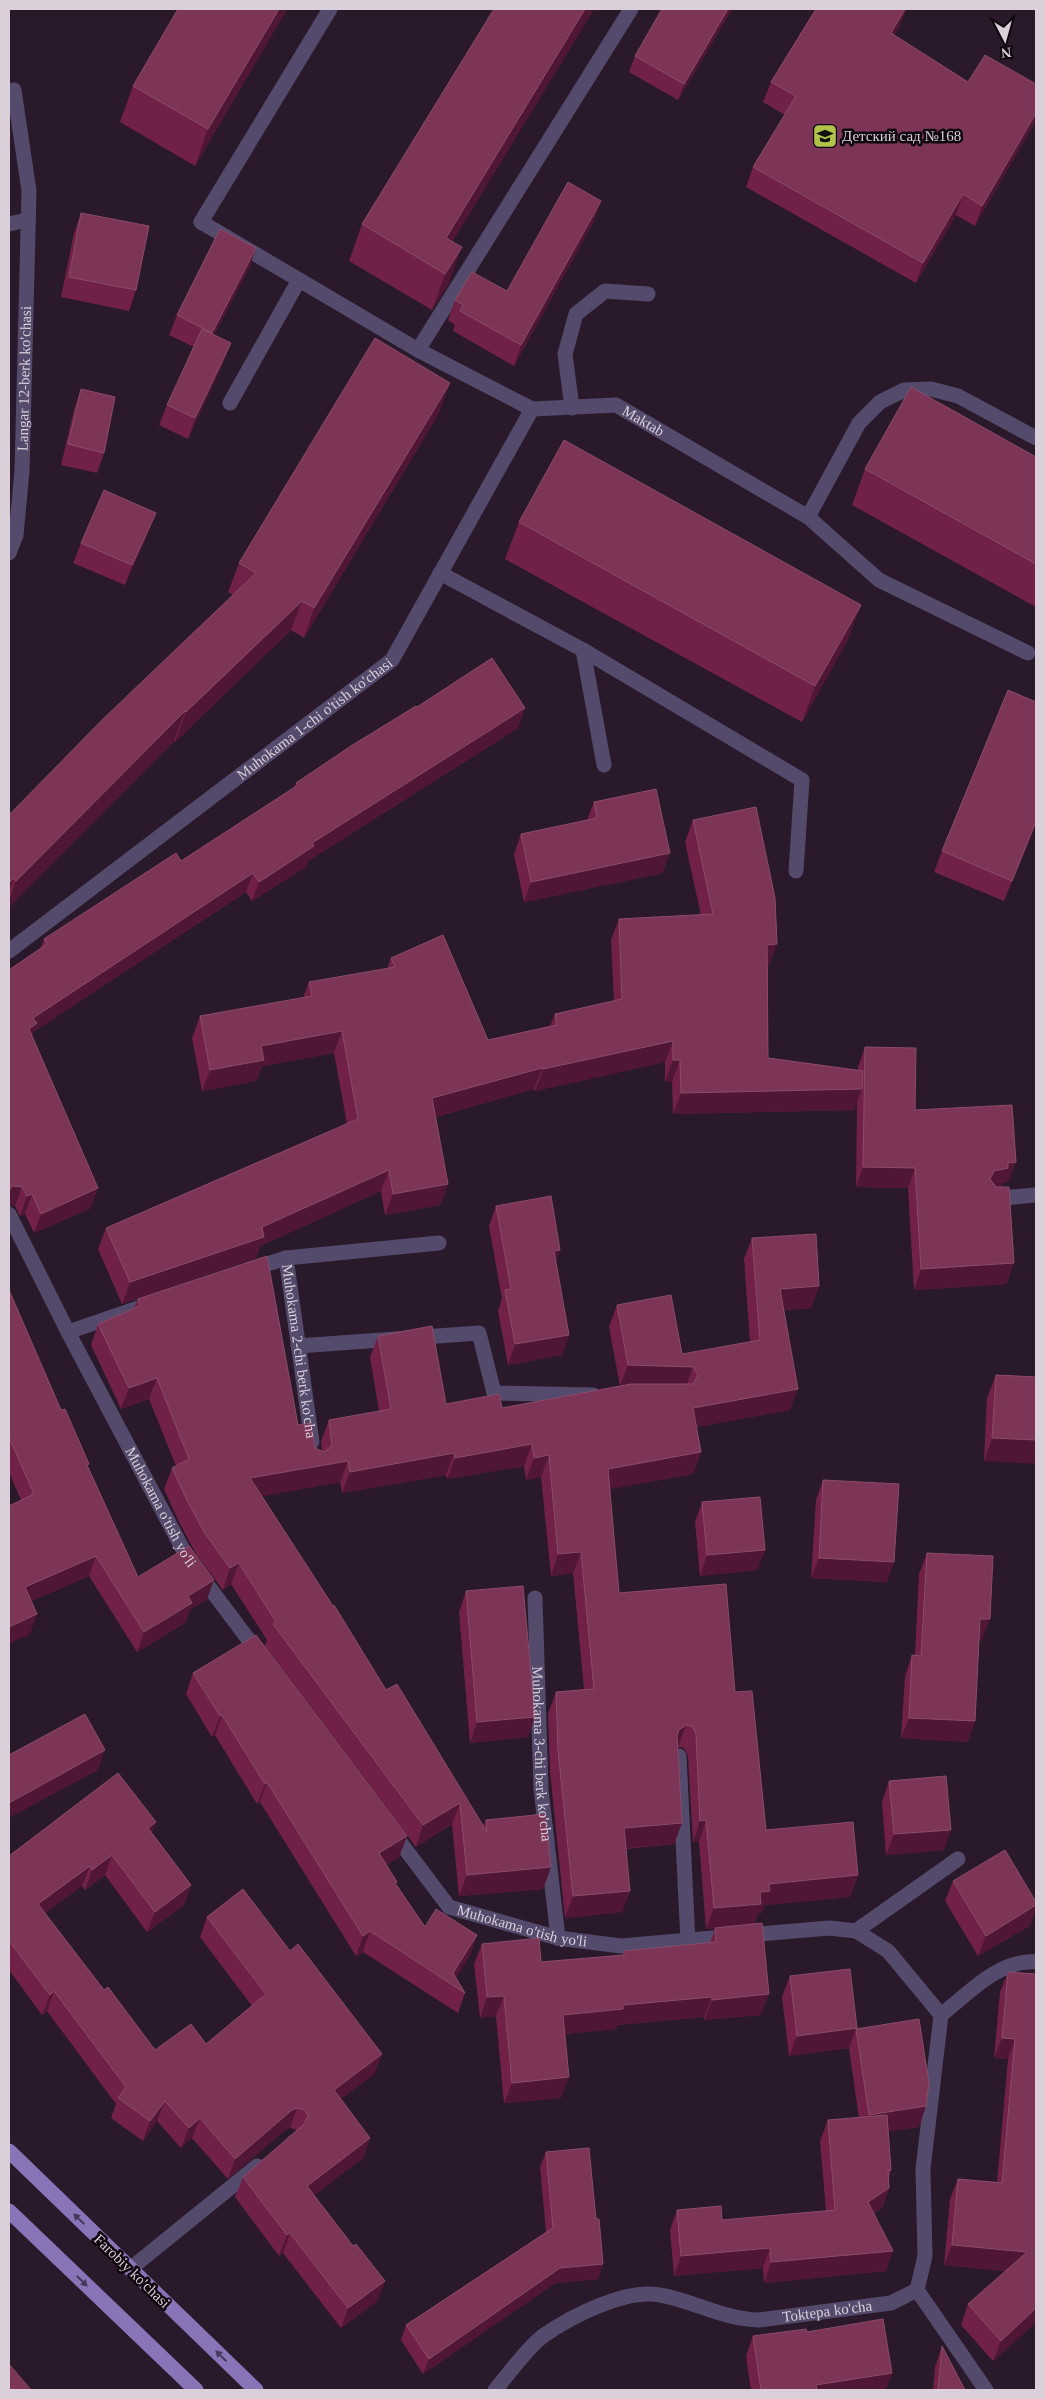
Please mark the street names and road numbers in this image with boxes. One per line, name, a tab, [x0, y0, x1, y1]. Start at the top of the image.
street label: Langar 12-berk ko'chasi	[14, 306, 34, 451]
street label: Maktab	[619, 402, 667, 439]
street label: Muhokama 1-chi o'tish ko'chasi	[234, 655, 396, 783]
street label: Muhokama 2-chi berk ko'cha	[279, 1263, 319, 1439]
street label: Muhokama o'tish yo'li	[122, 1444, 199, 1570]
street label: Muhokama 3-chi berk ko'cha	[529, 1666, 555, 1843]
street label: Muhokama o'tish yo'li	[455, 1902, 588, 1950]
street label: Farobiy ko'chasi	[91, 2231, 173, 2311]
street label: Toktepa ko'cha	[781, 2297, 873, 2325]

